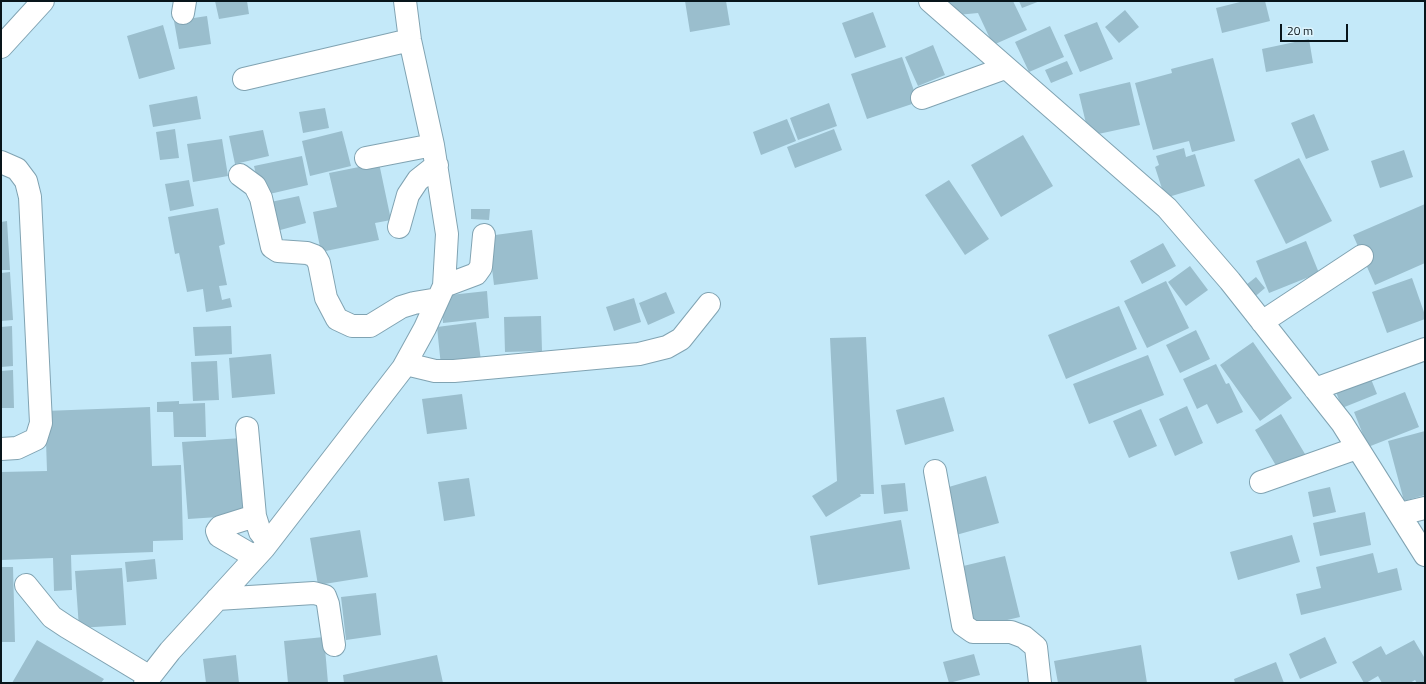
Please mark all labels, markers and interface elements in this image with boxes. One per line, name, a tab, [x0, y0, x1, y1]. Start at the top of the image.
scale bar	[1282, 16, 1350, 42]
text: 20 m	[1287, 21, 1313, 40]

